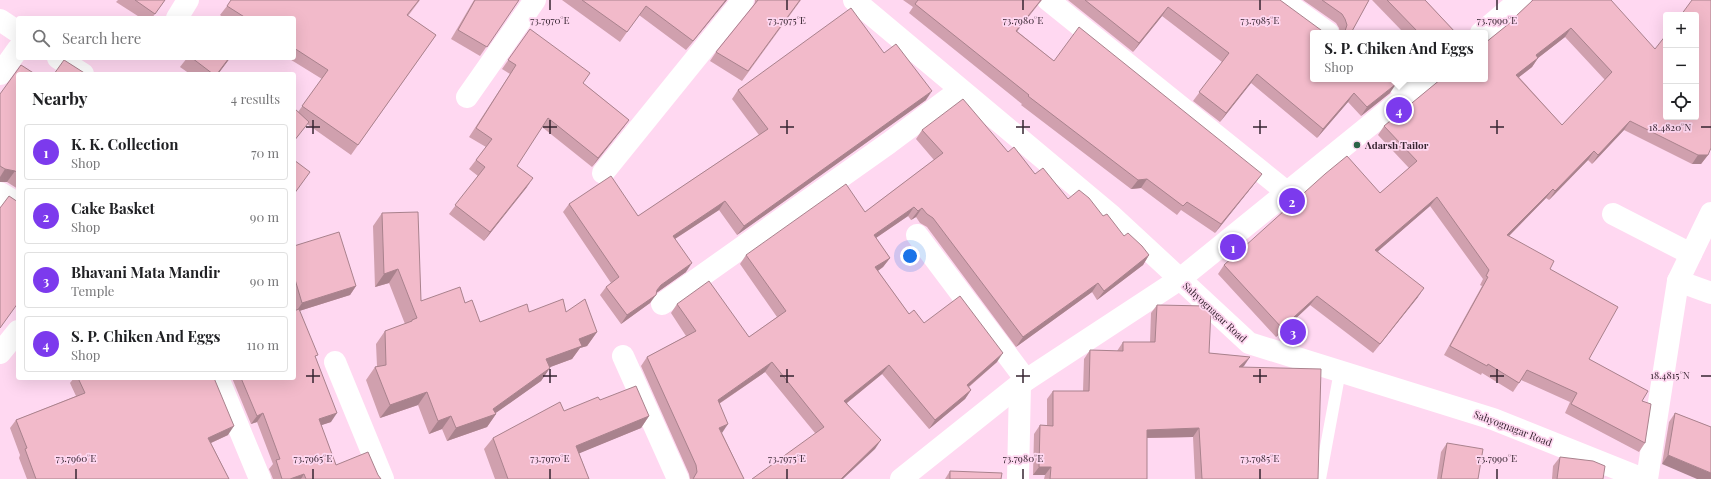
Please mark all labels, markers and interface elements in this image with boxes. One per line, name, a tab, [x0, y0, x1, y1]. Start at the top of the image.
map controls	[1663, 12, 1699, 120]
button: +	[1663, 12, 1699, 48]
text: 73.7970°E	[530, 13, 570, 27]
text: 73.7975°E	[768, 13, 806, 27]
text: 73.7980°E	[1003, 13, 1043, 27]
text: 73.7985°E	[1241, 13, 1279, 27]
text: 73.7990°E	[1477, 13, 1517, 27]
search box	[16, 16, 296, 60]
icon: search	[30, 27, 52, 49]
text: Search here	[62, 28, 141, 48]
popup	[1310, 30, 1488, 82]
text: S. P. Chiken And Eggs	[1324, 38, 1474, 58]
button: −	[1663, 48, 1699, 84]
text: Shop	[1324, 58, 1354, 75]
button: locate	[1663, 84, 1699, 120]
text: Nearby	[32, 87, 87, 109]
text: 4 results	[231, 90, 280, 107]
pin: 4	[1386, 95, 1412, 125]
text: 18.4820°N	[1649, 120, 1691, 134]
text: K. K. Collection	[71, 134, 178, 154]
place label: Adarsh Tailor	[1364, 138, 1429, 152]
marker: Adarsh Tailor	[1352, 140, 1362, 150]
text: 1	[44, 144, 48, 161]
text: 70 m	[251, 144, 279, 161]
text: Shop	[71, 154, 100, 171]
pin: 2	[1279, 186, 1305, 216]
text: Cake Basket	[71, 198, 155, 218]
text: 2	[43, 208, 49, 225]
text: 90 m	[250, 208, 279, 225]
text: Shop	[71, 218, 100, 235]
pin: 1	[1220, 232, 1246, 262]
your location	[900, 246, 920, 266]
text: Bhavani Mata Mandir	[71, 262, 220, 282]
text: 3	[43, 272, 49, 289]
text: 90 m	[250, 272, 279, 289]
street label: Sahyognagar Road	[1180, 279, 1250, 345]
text: Temple	[71, 282, 114, 299]
pin: 3	[1280, 317, 1306, 347]
text: S. P. Chiken And Eggs	[71, 326, 220, 346]
text: 4	[43, 336, 49, 353]
text: 110 m	[247, 336, 279, 353]
text: Shop	[71, 346, 100, 363]
text: 18.4815°N	[1650, 368, 1690, 382]
street label: Sahyognagar Road	[1472, 407, 1554, 449]
text: 73.7960°E	[56, 451, 96, 465]
text: 73.7965°E	[294, 451, 332, 465]
text: 73.7970°E	[530, 451, 570, 465]
text: 73.7975°E	[768, 451, 806, 465]
text: 73.7980°E	[1003, 451, 1043, 465]
text: 73.7985°E	[1241, 451, 1279, 465]
text: 73.7990°E	[1477, 451, 1517, 465]

